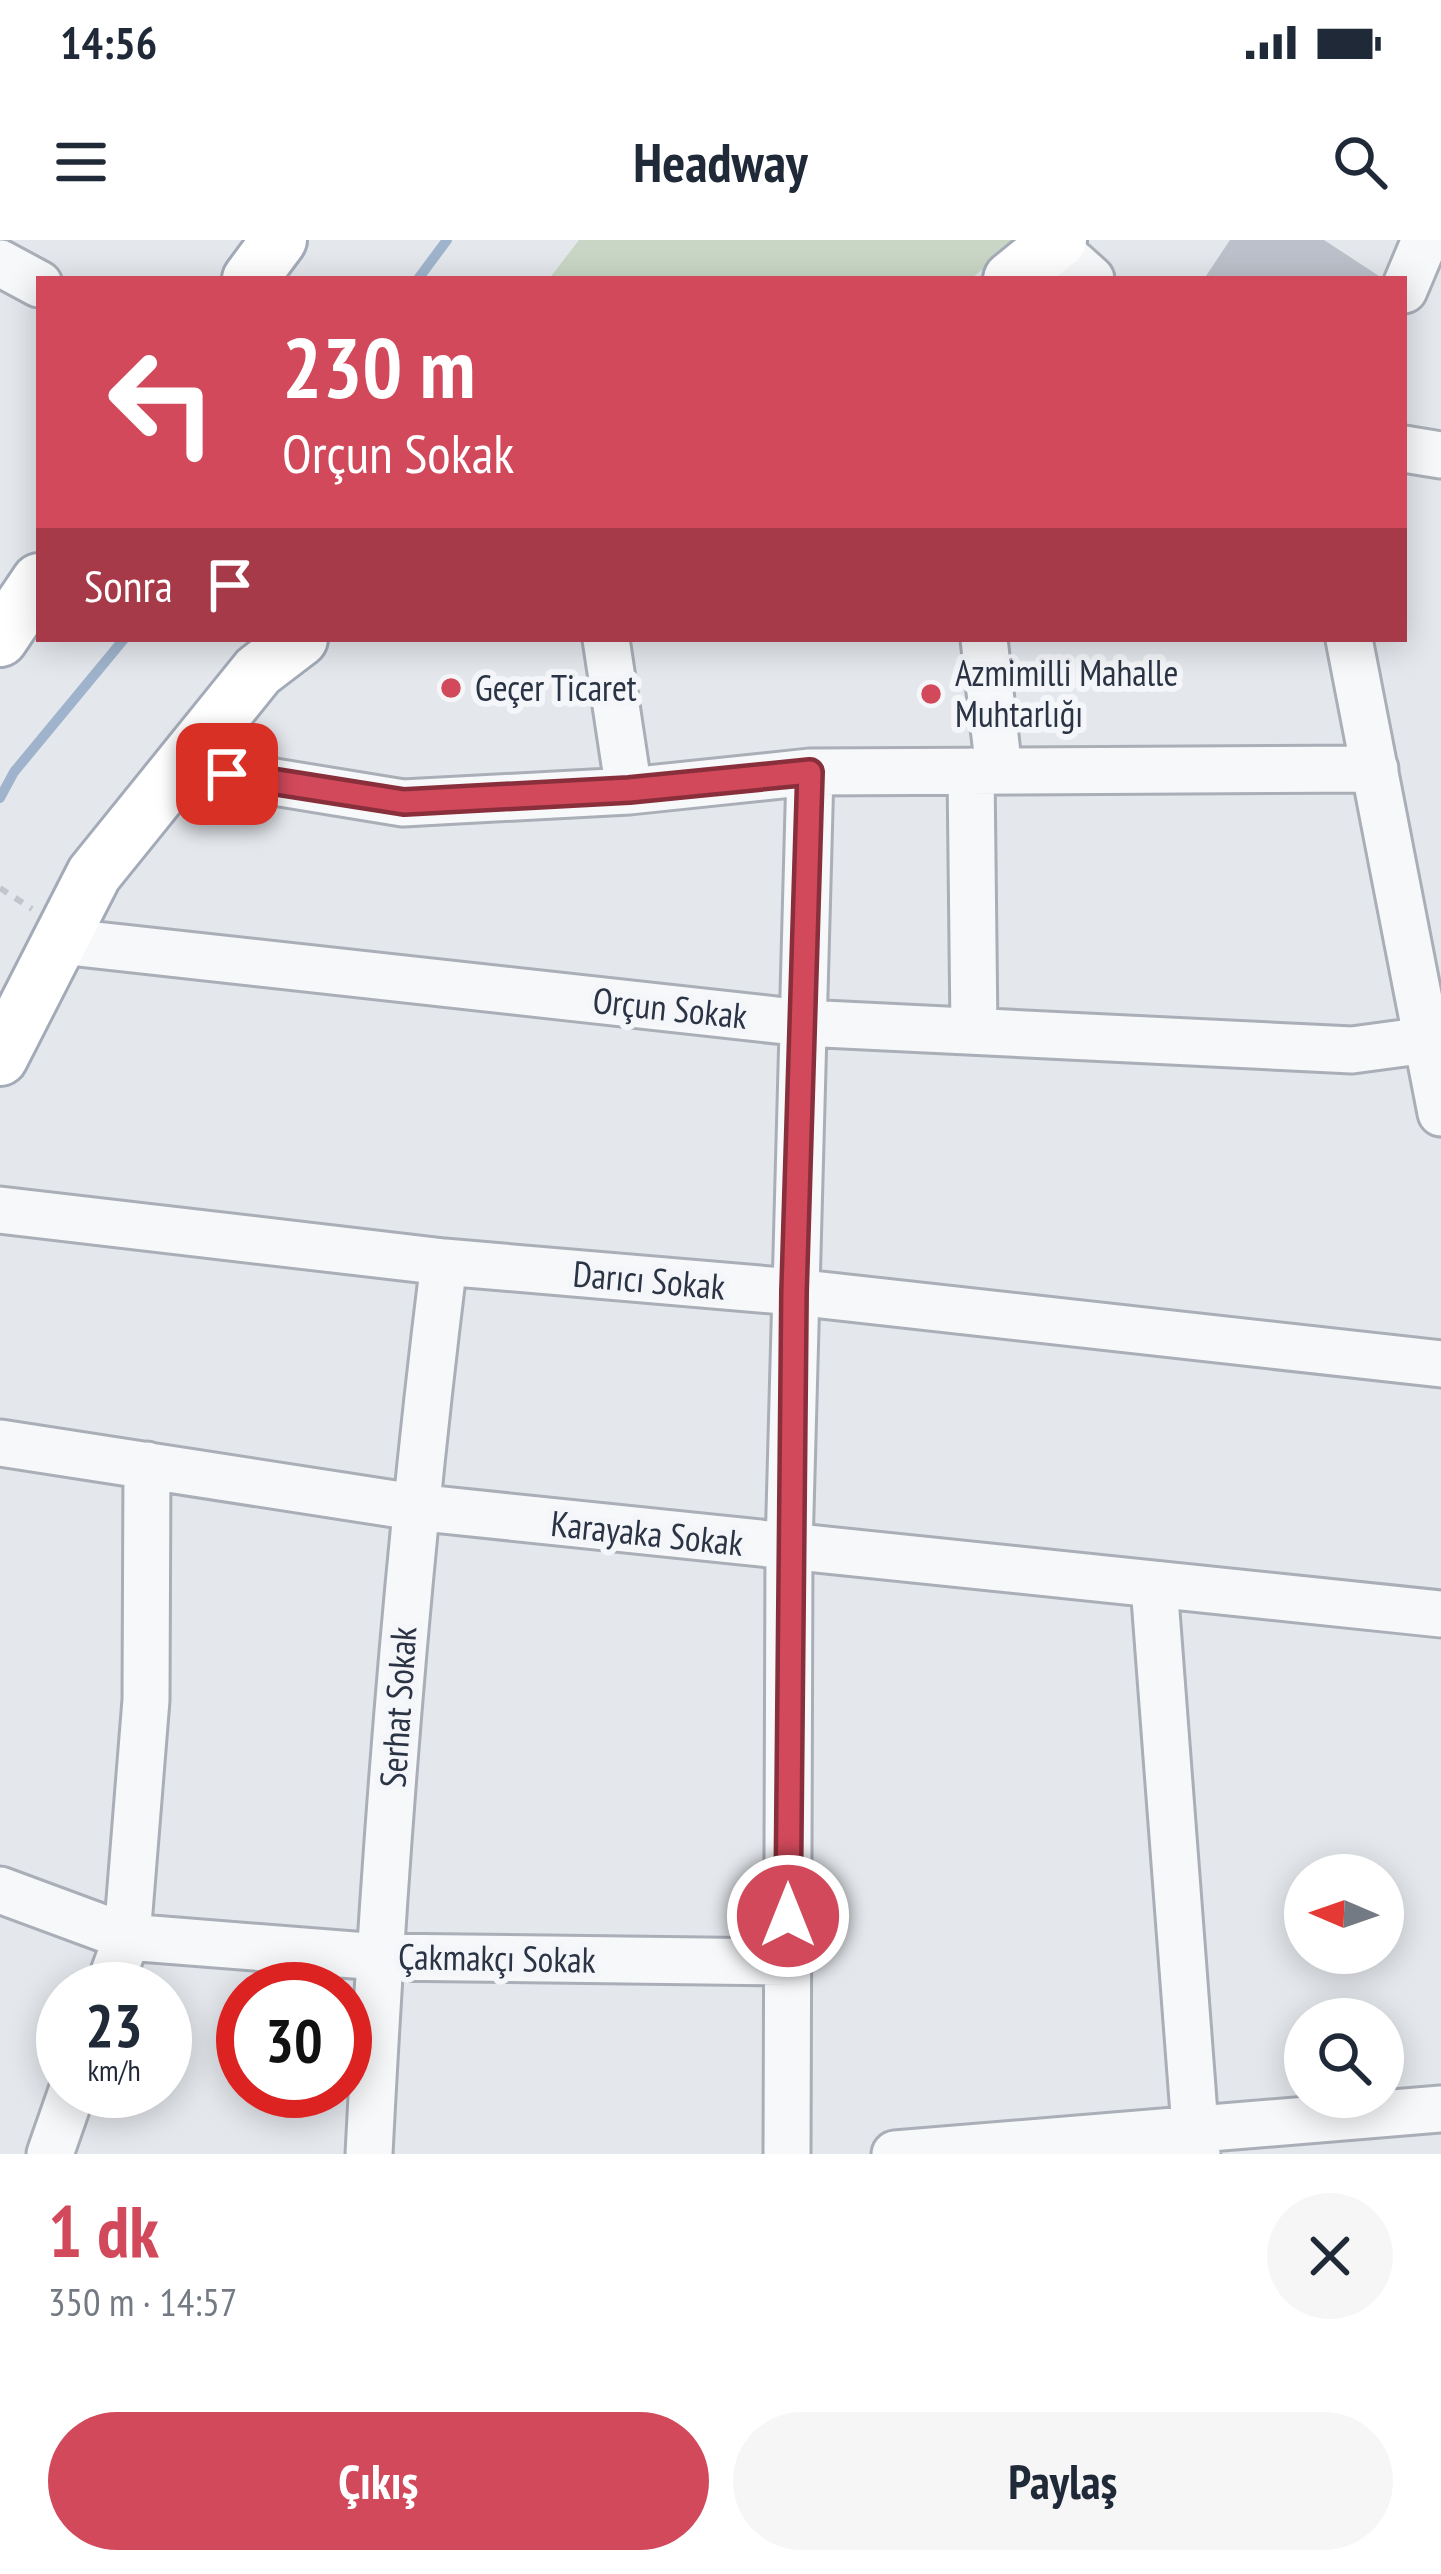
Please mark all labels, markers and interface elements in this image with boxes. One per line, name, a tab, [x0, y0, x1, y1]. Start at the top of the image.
text: 14:56	[60, 13, 157, 71]
text: Headway	[633, 127, 808, 197]
icon: menu	[48, 129, 114, 195]
icon: search	[1327, 129, 1393, 195]
text: 230 m	[282, 312, 475, 421]
icon: left	[84, 324, 240, 480]
text: Orçun Sokak	[282, 418, 514, 488]
icon: arrive	[197, 552, 263, 618]
text: Sonra	[84, 556, 173, 614]
place label: Azmimilli Mahalle Muhtarlığı	[955, 649, 1178, 737]
place label: Geçer Ticaret	[475, 664, 637, 711]
marker: Geçer Ticaret	[438, 675, 464, 701]
marker: Azmimilli Mahalle Muhtarlığı	[918, 681, 944, 707]
pin	[176, 723, 278, 825]
icon: arrive	[194, 741, 260, 807]
street label: Orçun Sokak	[591, 976, 750, 1039]
street label: Darıcı Sokak	[571, 1249, 727, 1310]
street label: Karayaka Sokak	[549, 1499, 745, 1566]
street label: Serhat Sokak	[368, 1625, 427, 1789]
position arrow	[725, 1853, 851, 1979]
north arrow	[1284, 1854, 1404, 1974]
map controls	[1284, 1854, 1404, 2118]
street label: Çakmakçı Sokak	[398, 1932, 596, 1983]
speed limit sign: 30	[216, 1962, 372, 2118]
text: 23	[85, 1986, 143, 2064]
button: search	[1284, 1998, 1404, 2118]
text: km/h	[87, 2050, 141, 2089]
text: 1 dk	[48, 2184, 159, 2277]
button: close	[1267, 2193, 1393, 2319]
text: 350 m · 14:57	[48, 2276, 237, 2327]
button: Çıkış	[48, 2412, 709, 2550]
button: Paylaş	[733, 2412, 1393, 2550]

